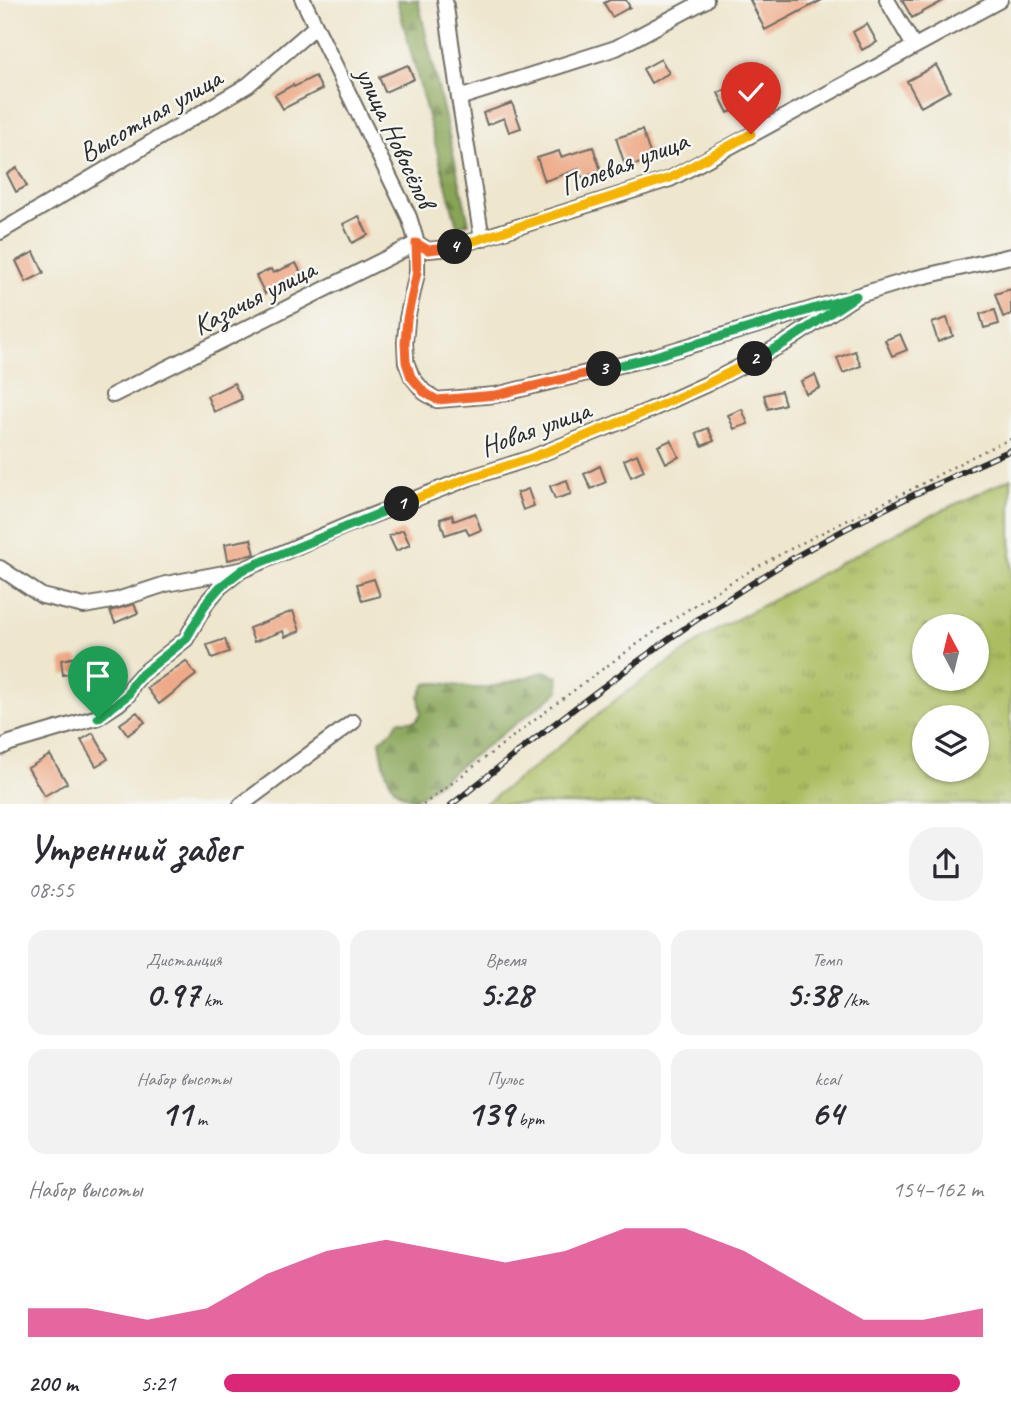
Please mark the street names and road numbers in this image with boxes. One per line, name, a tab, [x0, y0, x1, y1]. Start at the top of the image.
street label: Высотная улица	[72, 59, 230, 170]
street label: улица Новосёлов	[347, 59, 446, 217]
street label: Полевая улица	[555, 122, 695, 203]
street label: Казачья улица	[187, 250, 324, 344]
street label: Новая улица	[475, 391, 597, 464]

